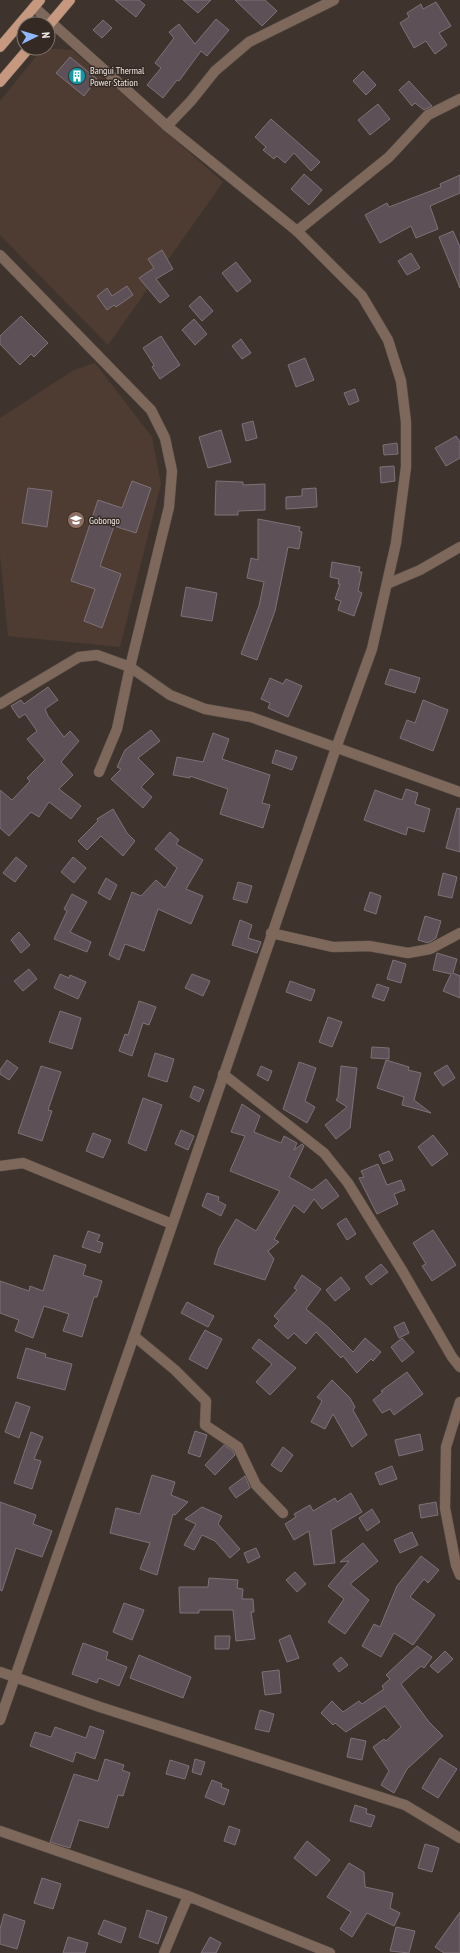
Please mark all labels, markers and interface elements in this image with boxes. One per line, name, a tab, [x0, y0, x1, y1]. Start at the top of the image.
north arrow	[16, 16, 56, 56]
text: N	[39, 32, 53, 39]
place label: Bangui Thermal Power Station	[90, 64, 145, 89]
building icon: Bangui Thermal Power Station	[67, 66, 87, 86]
school or university icon: Gobongo	[66, 510, 86, 530]
place label: Gobongo	[89, 514, 120, 527]

